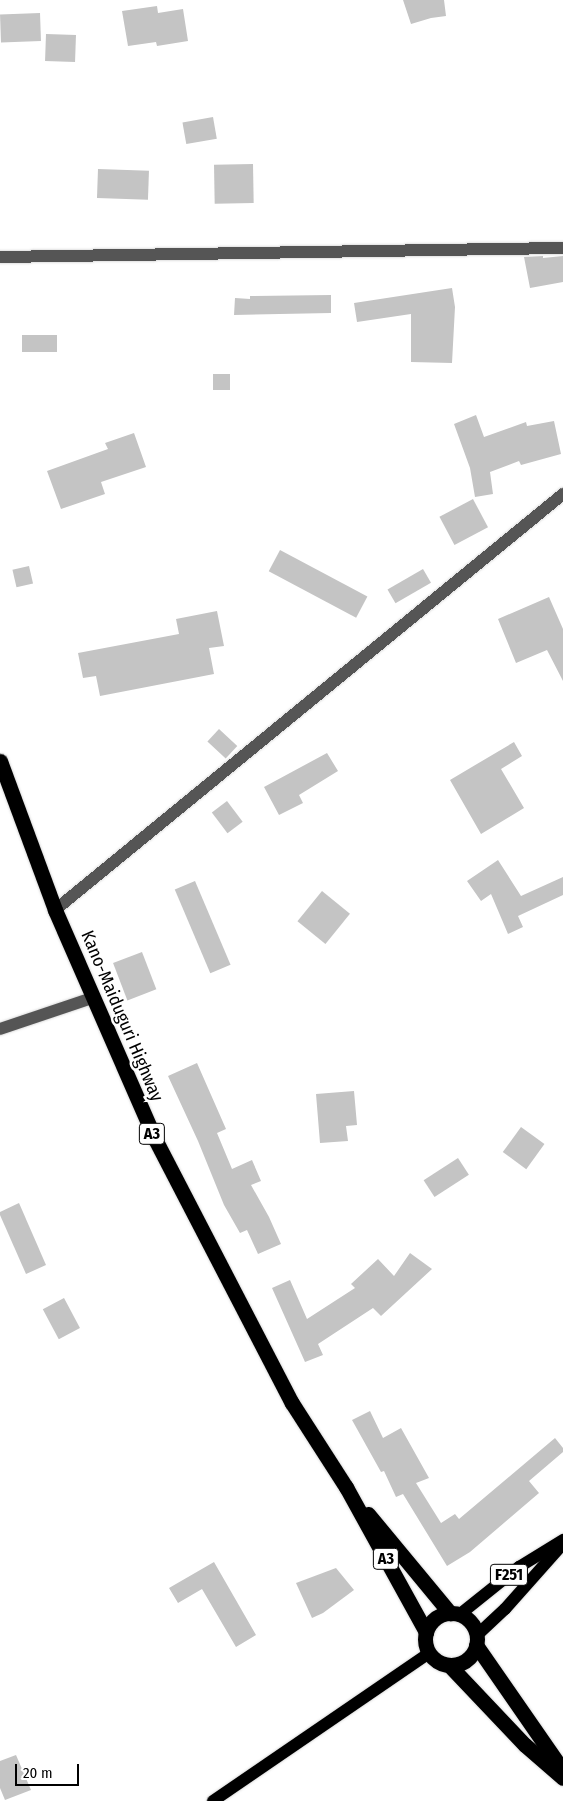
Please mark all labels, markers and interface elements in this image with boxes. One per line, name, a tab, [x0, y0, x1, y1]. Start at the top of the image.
street label: Kano-Maiduguri Highway	[76, 927, 168, 1105]
road number: A3	[138, 1120, 166, 1148]
road number: A3	[372, 1546, 400, 1572]
road number: F251	[489, 1562, 529, 1588]
scale bar	[18, 1754, 81, 1786]
text: 20 m	[23, 1764, 53, 1782]

